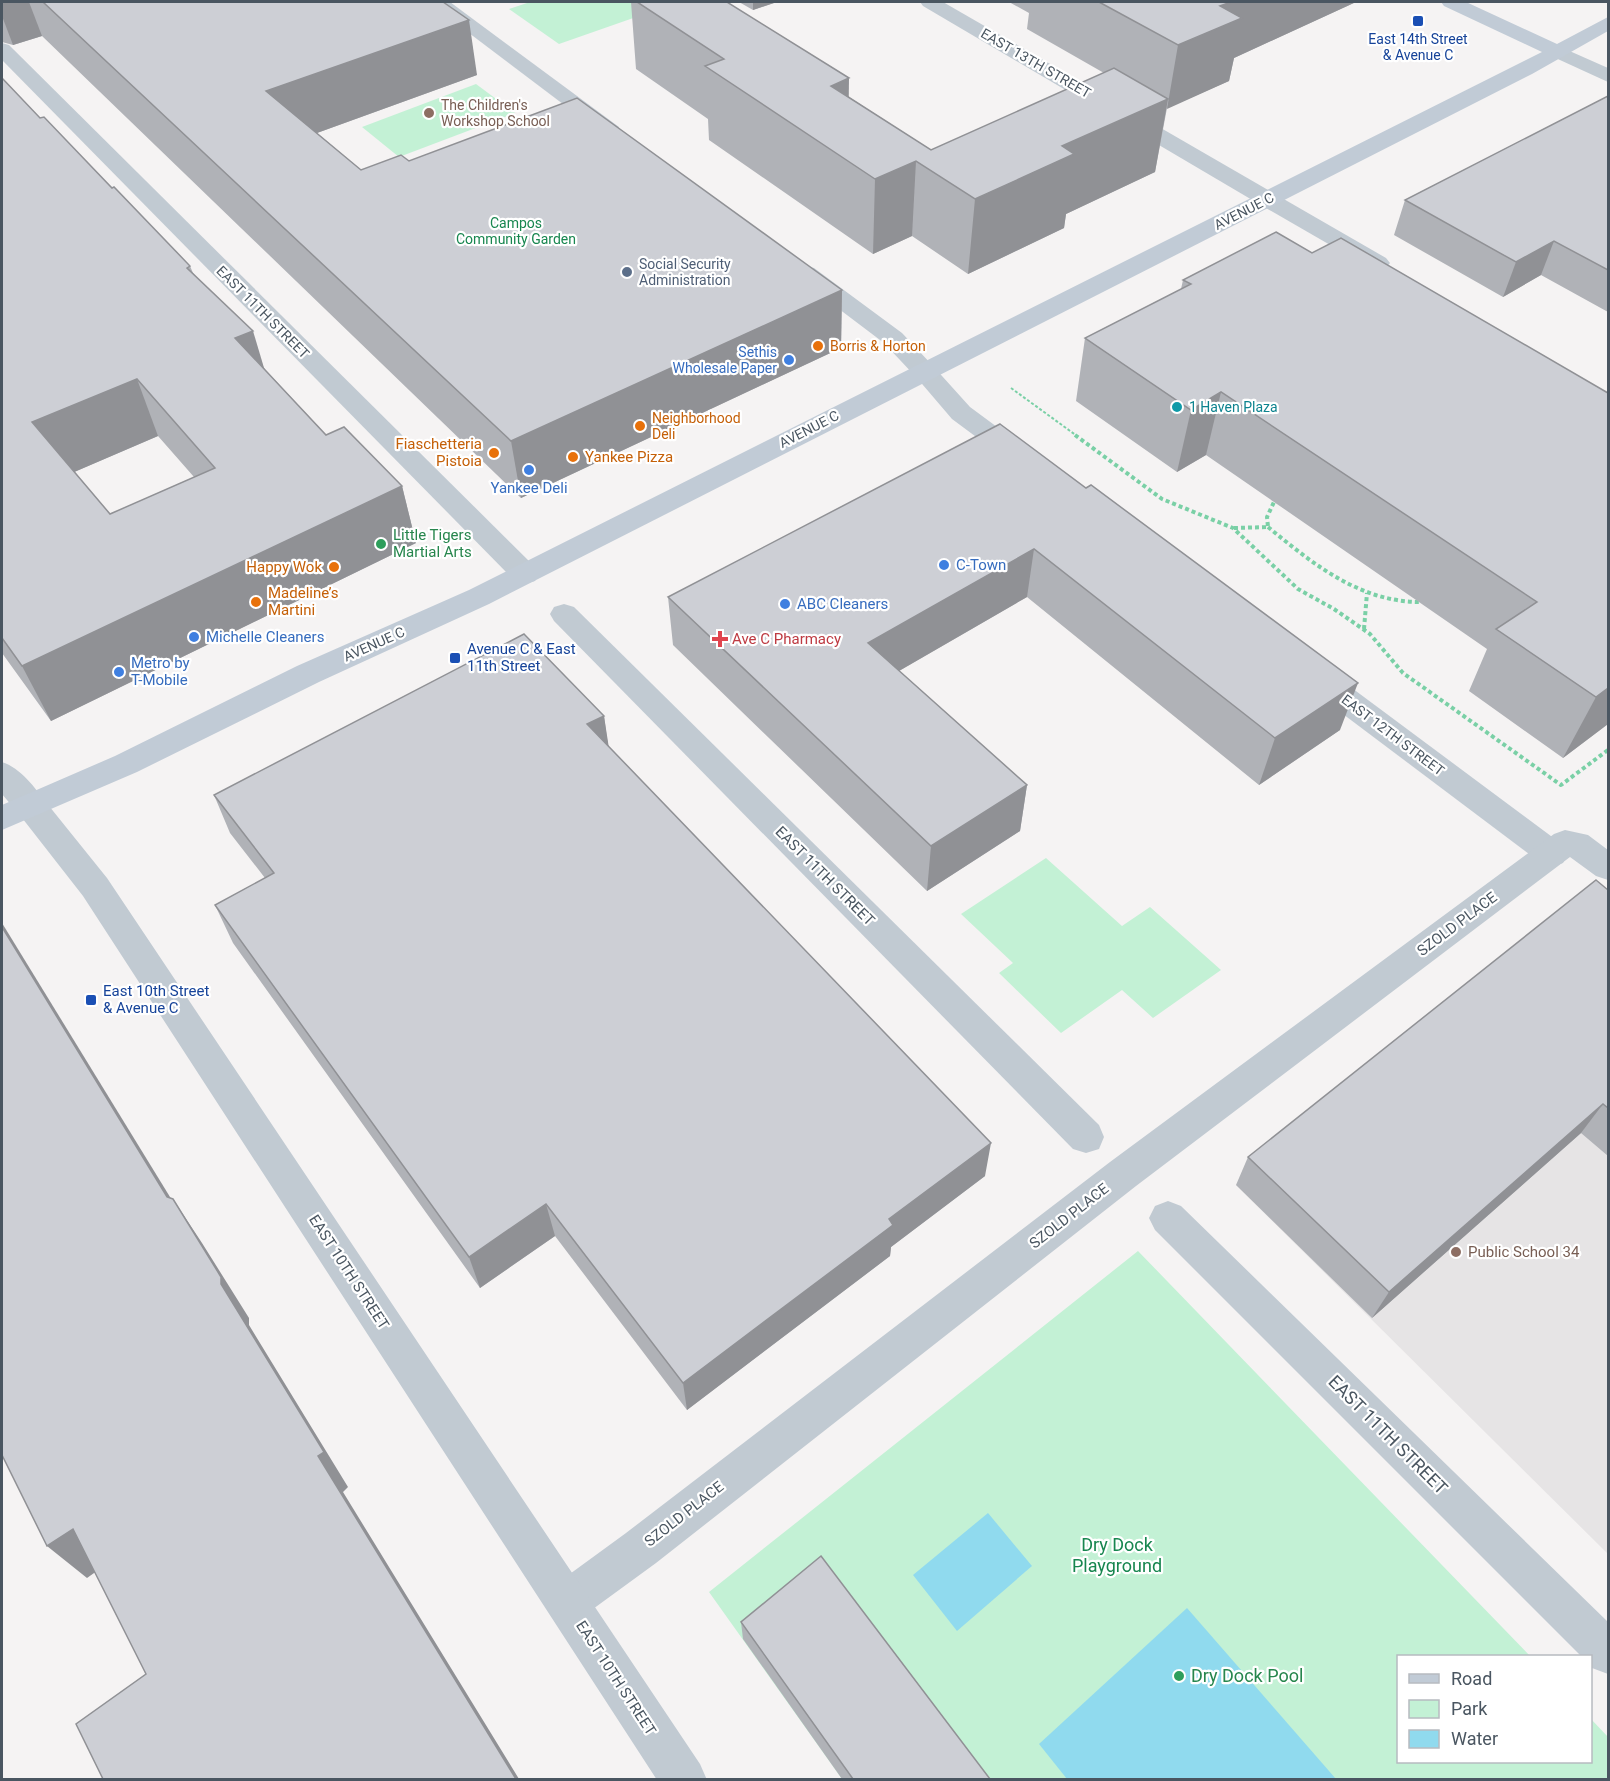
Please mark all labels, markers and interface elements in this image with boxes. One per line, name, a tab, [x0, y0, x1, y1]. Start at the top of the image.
marker: East 14th Street & Avenue C	[1411, 14, 1425, 28]
street label: EAST 13TH STREET	[978, 25, 1094, 101]
place label: East 14th Street & Avenue C	[1368, 31, 1468, 63]
place label: The Children's Workshop School	[441, 97, 550, 129]
marker: The Children's Workshop School	[422, 106, 436, 120]
street label: AVENUE C	[1211, 189, 1277, 233]
park label: Campos Community Garden	[456, 215, 576, 247]
place label: Social Security Administration	[639, 256, 731, 288]
street label: EAST 11TH STREET	[213, 262, 313, 362]
marker: Social Security Administration	[620, 265, 634, 279]
place label: Borris & Horton	[830, 338, 926, 354]
marker: Borris & Horton	[811, 339, 825, 353]
place label: Sethis Wholesale Paper	[673, 344, 777, 376]
marker: Sethis Wholesale Paper	[782, 353, 796, 367]
place label: 1 Haven Plaza	[1189, 399, 1278, 415]
marker: 1 Haven Plaza	[1170, 400, 1184, 414]
street label: AVENUE C	[776, 407, 842, 451]
place label: Neighborhood Deli	[652, 410, 741, 442]
marker: Neighborhood Deli	[633, 419, 647, 433]
place label: Fiaschetteria Pistoia	[395, 435, 482, 470]
marker: Fiaschetteria Pistoia	[487, 446, 501, 460]
place label: Yankee Pizza	[585, 448, 673, 466]
marker: Yankee Pizza	[566, 450, 580, 464]
marker: Yankee Deli	[522, 463, 536, 477]
place label: Yankee Deli	[490, 479, 568, 497]
place label: Little Tigers Martial Arts	[393, 526, 472, 561]
marker: Little Tigers Martial Arts	[374, 537, 388, 551]
place label: C-Town	[956, 556, 1006, 574]
place label: Happy Wok	[246, 558, 322, 576]
marker: C-Town	[937, 558, 951, 572]
marker: Happy Wok	[327, 560, 341, 574]
place label: Madeline’s Martini	[268, 584, 339, 619]
marker: Madeline’s Martini	[249, 595, 263, 609]
place label: ABC Cleaners	[797, 595, 888, 613]
marker: ABC Cleaners	[778, 597, 792, 611]
street label: AVENUE C	[341, 623, 407, 665]
place label: Michelle Cleaners	[206, 628, 324, 646]
marker: Michelle Cleaners	[187, 630, 201, 644]
place label: Ave C Pharmacy	[732, 630, 841, 648]
marker: Ave C Pharmacy	[713, 632, 727, 646]
place label: Avenue C & East 11th Street	[467, 640, 576, 675]
marker: Avenue C & East 11th Street	[448, 651, 462, 665]
place label: Metro by T-Mobile	[131, 654, 190, 689]
marker: Metro by T-Mobile	[112, 665, 126, 679]
street label: EAST 12TH STREET	[1339, 691, 1448, 779]
street label: EAST 11TH STREET	[772, 823, 878, 929]
street label: SZOLD PLACE	[1414, 888, 1501, 960]
place label: East 10th Street & Avenue C	[103, 982, 209, 1017]
marker: East 10th Street & Avenue C	[84, 993, 98, 1007]
street label: SZOLD PLACE	[1026, 1179, 1112, 1252]
street label: EAST 10TH STREET	[305, 1211, 393, 1333]
place label: Public School 34	[1468, 1243, 1580, 1261]
marker: Public School 34	[1449, 1245, 1463, 1259]
street label: EAST 11TH STREET	[1324, 1371, 1452, 1499]
street label: SZOLD PLACE	[641, 1477, 727, 1550]
park label: Dry Dock Playground	[1072, 1534, 1162, 1576]
street label: EAST 10TH STREET	[572, 1617, 660, 1739]
legend	[1397, 1655, 1592, 1763]
place label: Dry Dock Pool	[1191, 1665, 1303, 1686]
text: Road	[1451, 1668, 1492, 1689]
marker: Dry Dock Pool	[1172, 1669, 1186, 1683]
text: Park	[1451, 1698, 1488, 1719]
text: Water	[1451, 1728, 1498, 1749]

